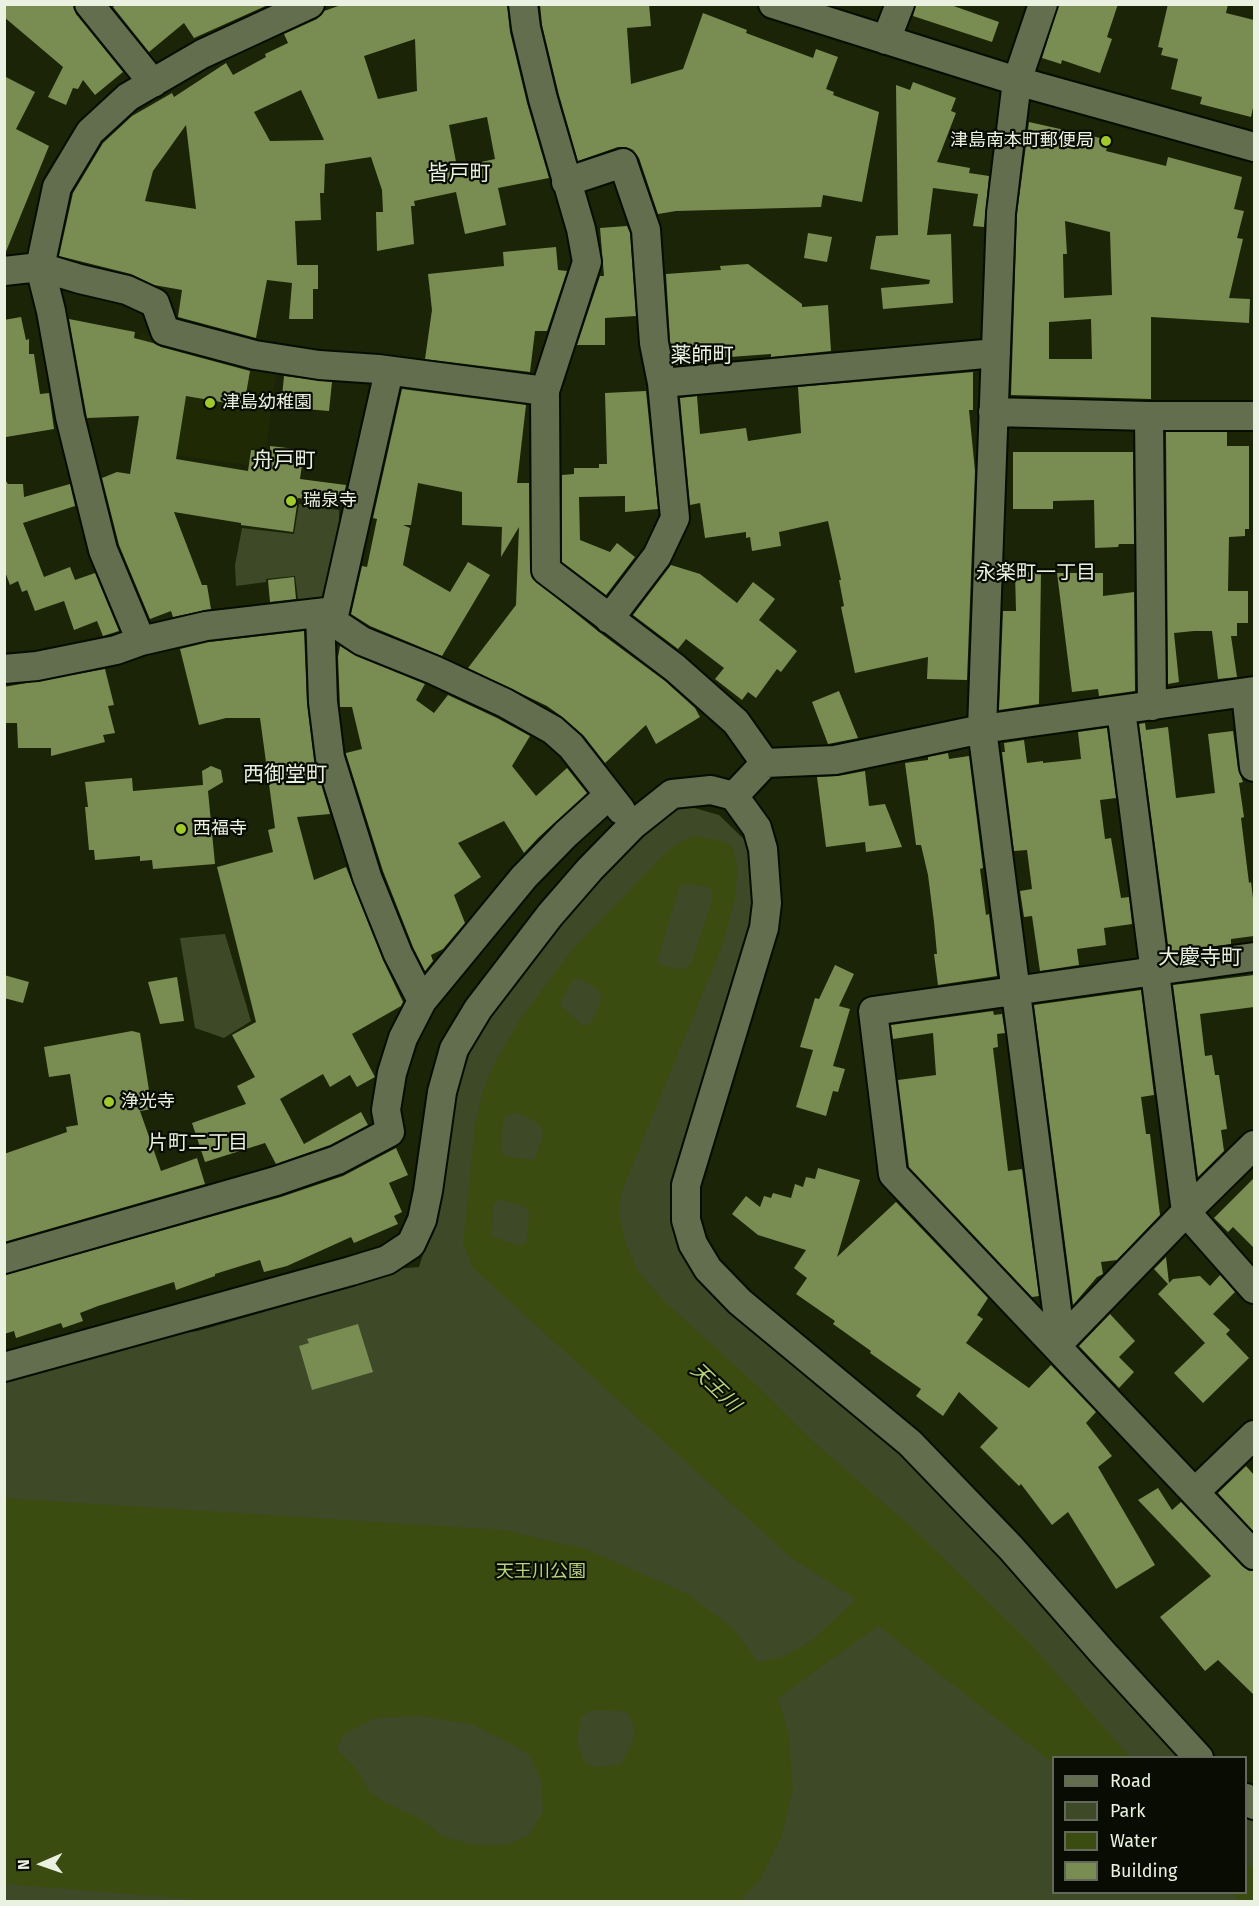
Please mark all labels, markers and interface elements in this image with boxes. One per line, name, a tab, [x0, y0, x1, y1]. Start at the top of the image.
place label: 津島南本町郵便局	[950, 130, 1094, 152]
marker: 津島南本町郵便局	[1099, 134, 1113, 148]
district label: 皆戸町	[428, 161, 490, 187]
district label: 薬師町	[671, 343, 733, 369]
place label: 津島幼稚園	[222, 392, 312, 414]
marker: 津島幼稚園	[203, 396, 217, 410]
district label: 舟戸町	[253, 448, 315, 474]
place label: 瑞泉寺	[303, 490, 357, 512]
marker: 瑞泉寺	[284, 494, 298, 508]
district label: 永楽町一丁目	[976, 561, 1096, 585]
district label: 西御堂町	[243, 762, 327, 788]
place label: 西福寺	[193, 818, 247, 840]
marker: 西福寺	[174, 822, 188, 836]
district label: 大慶寺町	[1158, 945, 1242, 971]
place label: 浄光寺	[121, 1091, 175, 1113]
marker: 浄光寺	[102, 1095, 116, 1109]
district label: 片町二丁目	[148, 1131, 248, 1155]
water label: 天王川	[685, 1359, 745, 1417]
park label: 天王川公園	[496, 1561, 586, 1583]
legend	[1052, 1756, 1247, 1894]
text: Road	[1110, 1770, 1152, 1792]
text: Park	[1110, 1800, 1145, 1822]
text: Water	[1110, 1830, 1157, 1852]
north arrow	[12, 1834, 72, 1894]
text: N	[14, 1859, 33, 1870]
text: Building	[1110, 1860, 1177, 1882]

